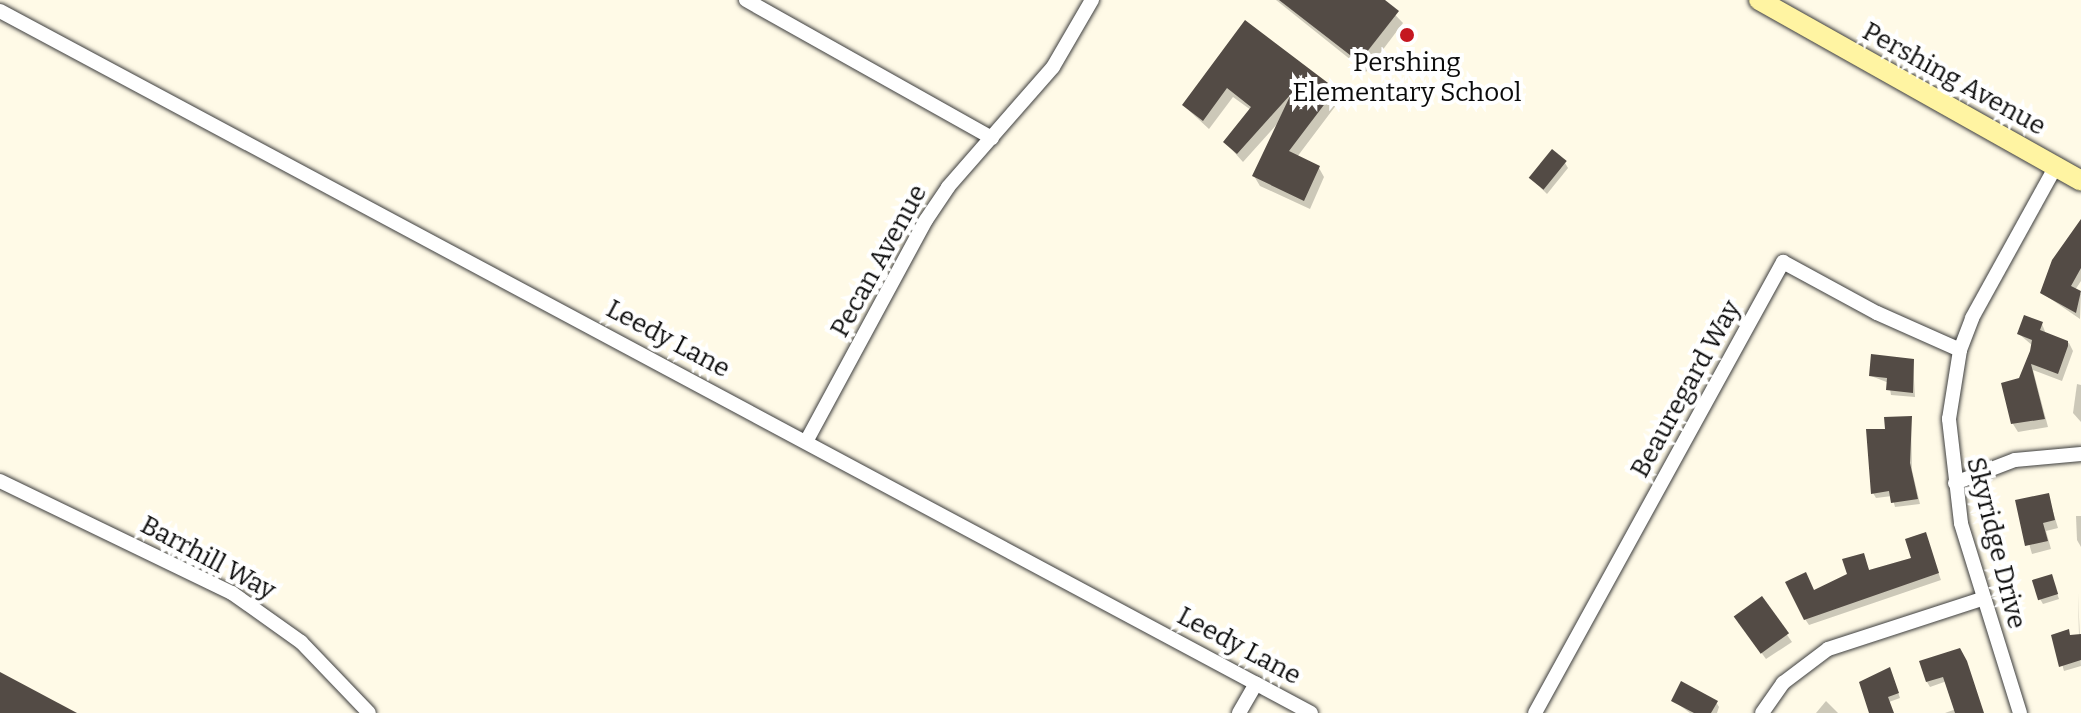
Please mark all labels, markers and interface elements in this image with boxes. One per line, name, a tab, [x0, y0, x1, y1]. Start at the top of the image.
street label: Pershing Avenue	[1857, 16, 2051, 142]
marker: Pershing Elementary School	[1398, 26, 1416, 44]
place label: Pershing Elementary School	[1292, 47, 1522, 108]
street label: Pecan Avenue	[824, 179, 934, 343]
street label: Leedy Lane	[601, 293, 735, 385]
street label: Beauregard Way	[1624, 295, 1748, 483]
street label: Skyridge Drive	[1960, 454, 2032, 632]
street label: Barrhill Way	[135, 509, 281, 607]
street label: Leedy Lane	[1172, 600, 1306, 692]

